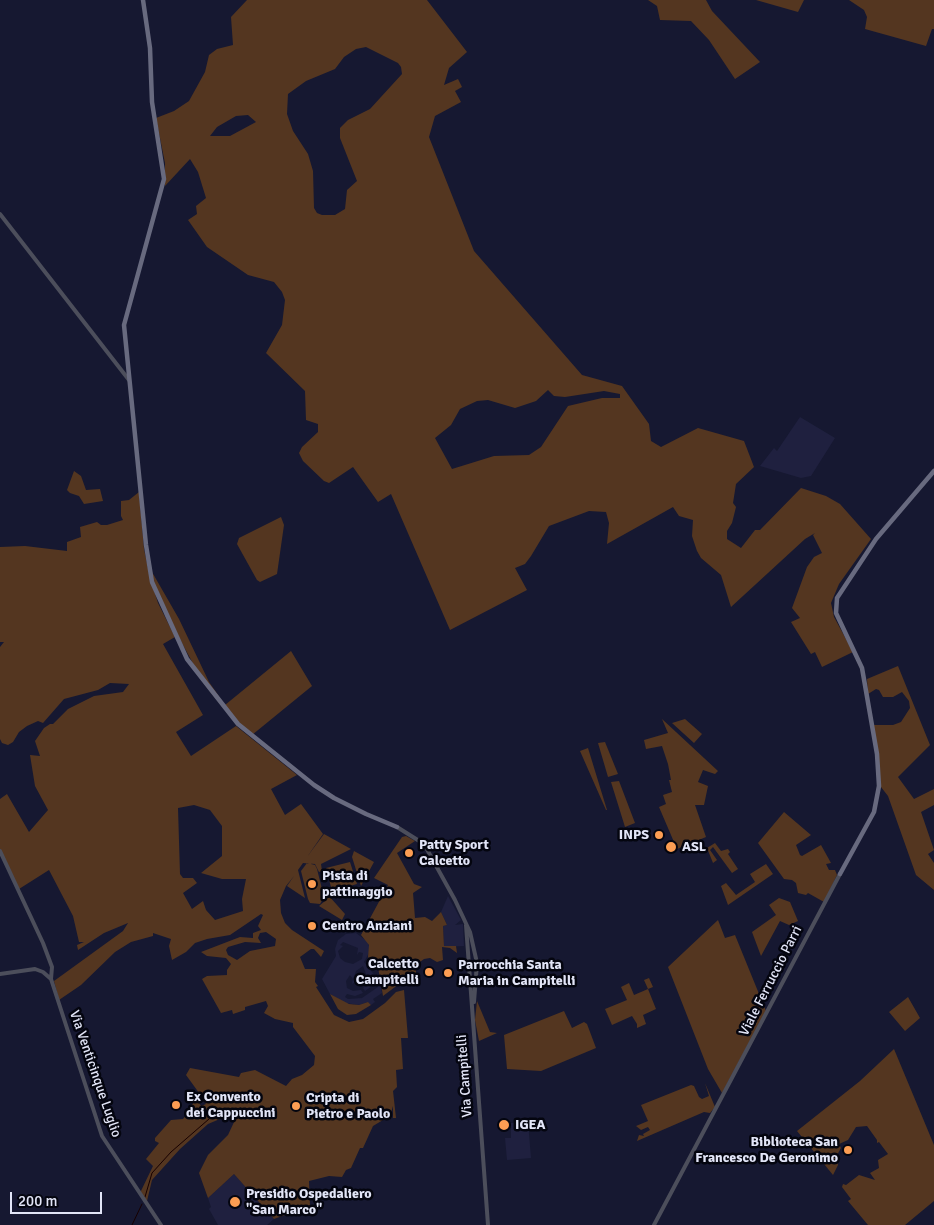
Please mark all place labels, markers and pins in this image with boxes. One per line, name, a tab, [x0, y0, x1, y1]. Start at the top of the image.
place label: INPS	[619, 827, 649, 843]
marker: INPS	[653, 829, 665, 841]
place label: Patty Sport Calcetto	[419, 837, 489, 870]
place label: ASL	[682, 839, 706, 855]
marker: ASL	[664, 840, 678, 854]
marker: Patty Sport Calcetto	[403, 847, 415, 859]
place label: Pista di pattinaggio	[322, 868, 393, 900]
marker: Pista di pattinaggio	[306, 878, 318, 890]
place label: Centro Anziani	[322, 918, 412, 934]
marker: Centro Anziani	[306, 920, 318, 932]
place label: Calcetto Campitelli	[356, 956, 419, 989]
place label: Parrocchia Santa Maria in Campitelli	[458, 957, 575, 990]
marker: Calcetto Campitelli	[423, 966, 435, 978]
marker: Parrocchia Santa Maria in Campitelli	[442, 967, 454, 979]
place label: Ex Convento dei Cappuccini	[186, 1089, 275, 1122]
place label: Cripta di Pietro e Paolo	[306, 1090, 390, 1122]
marker: Ex Convento dei Cappuccini	[170, 1099, 182, 1111]
marker: Cripta di Pietro e Paolo	[290, 1100, 302, 1112]
place label: IGEA	[515, 1117, 546, 1133]
marker: IGEA	[497, 1118, 511, 1132]
place label: Biblioteca San Francesco De Geronimo	[695, 1134, 838, 1166]
marker: Biblioteca San Francesco De Geronimo	[842, 1144, 854, 1156]
place label: Presidio Ospedaliero "San Marco"	[246, 1186, 372, 1218]
marker: Presidio Ospedaliero "San Marco"	[228, 1195, 242, 1209]

